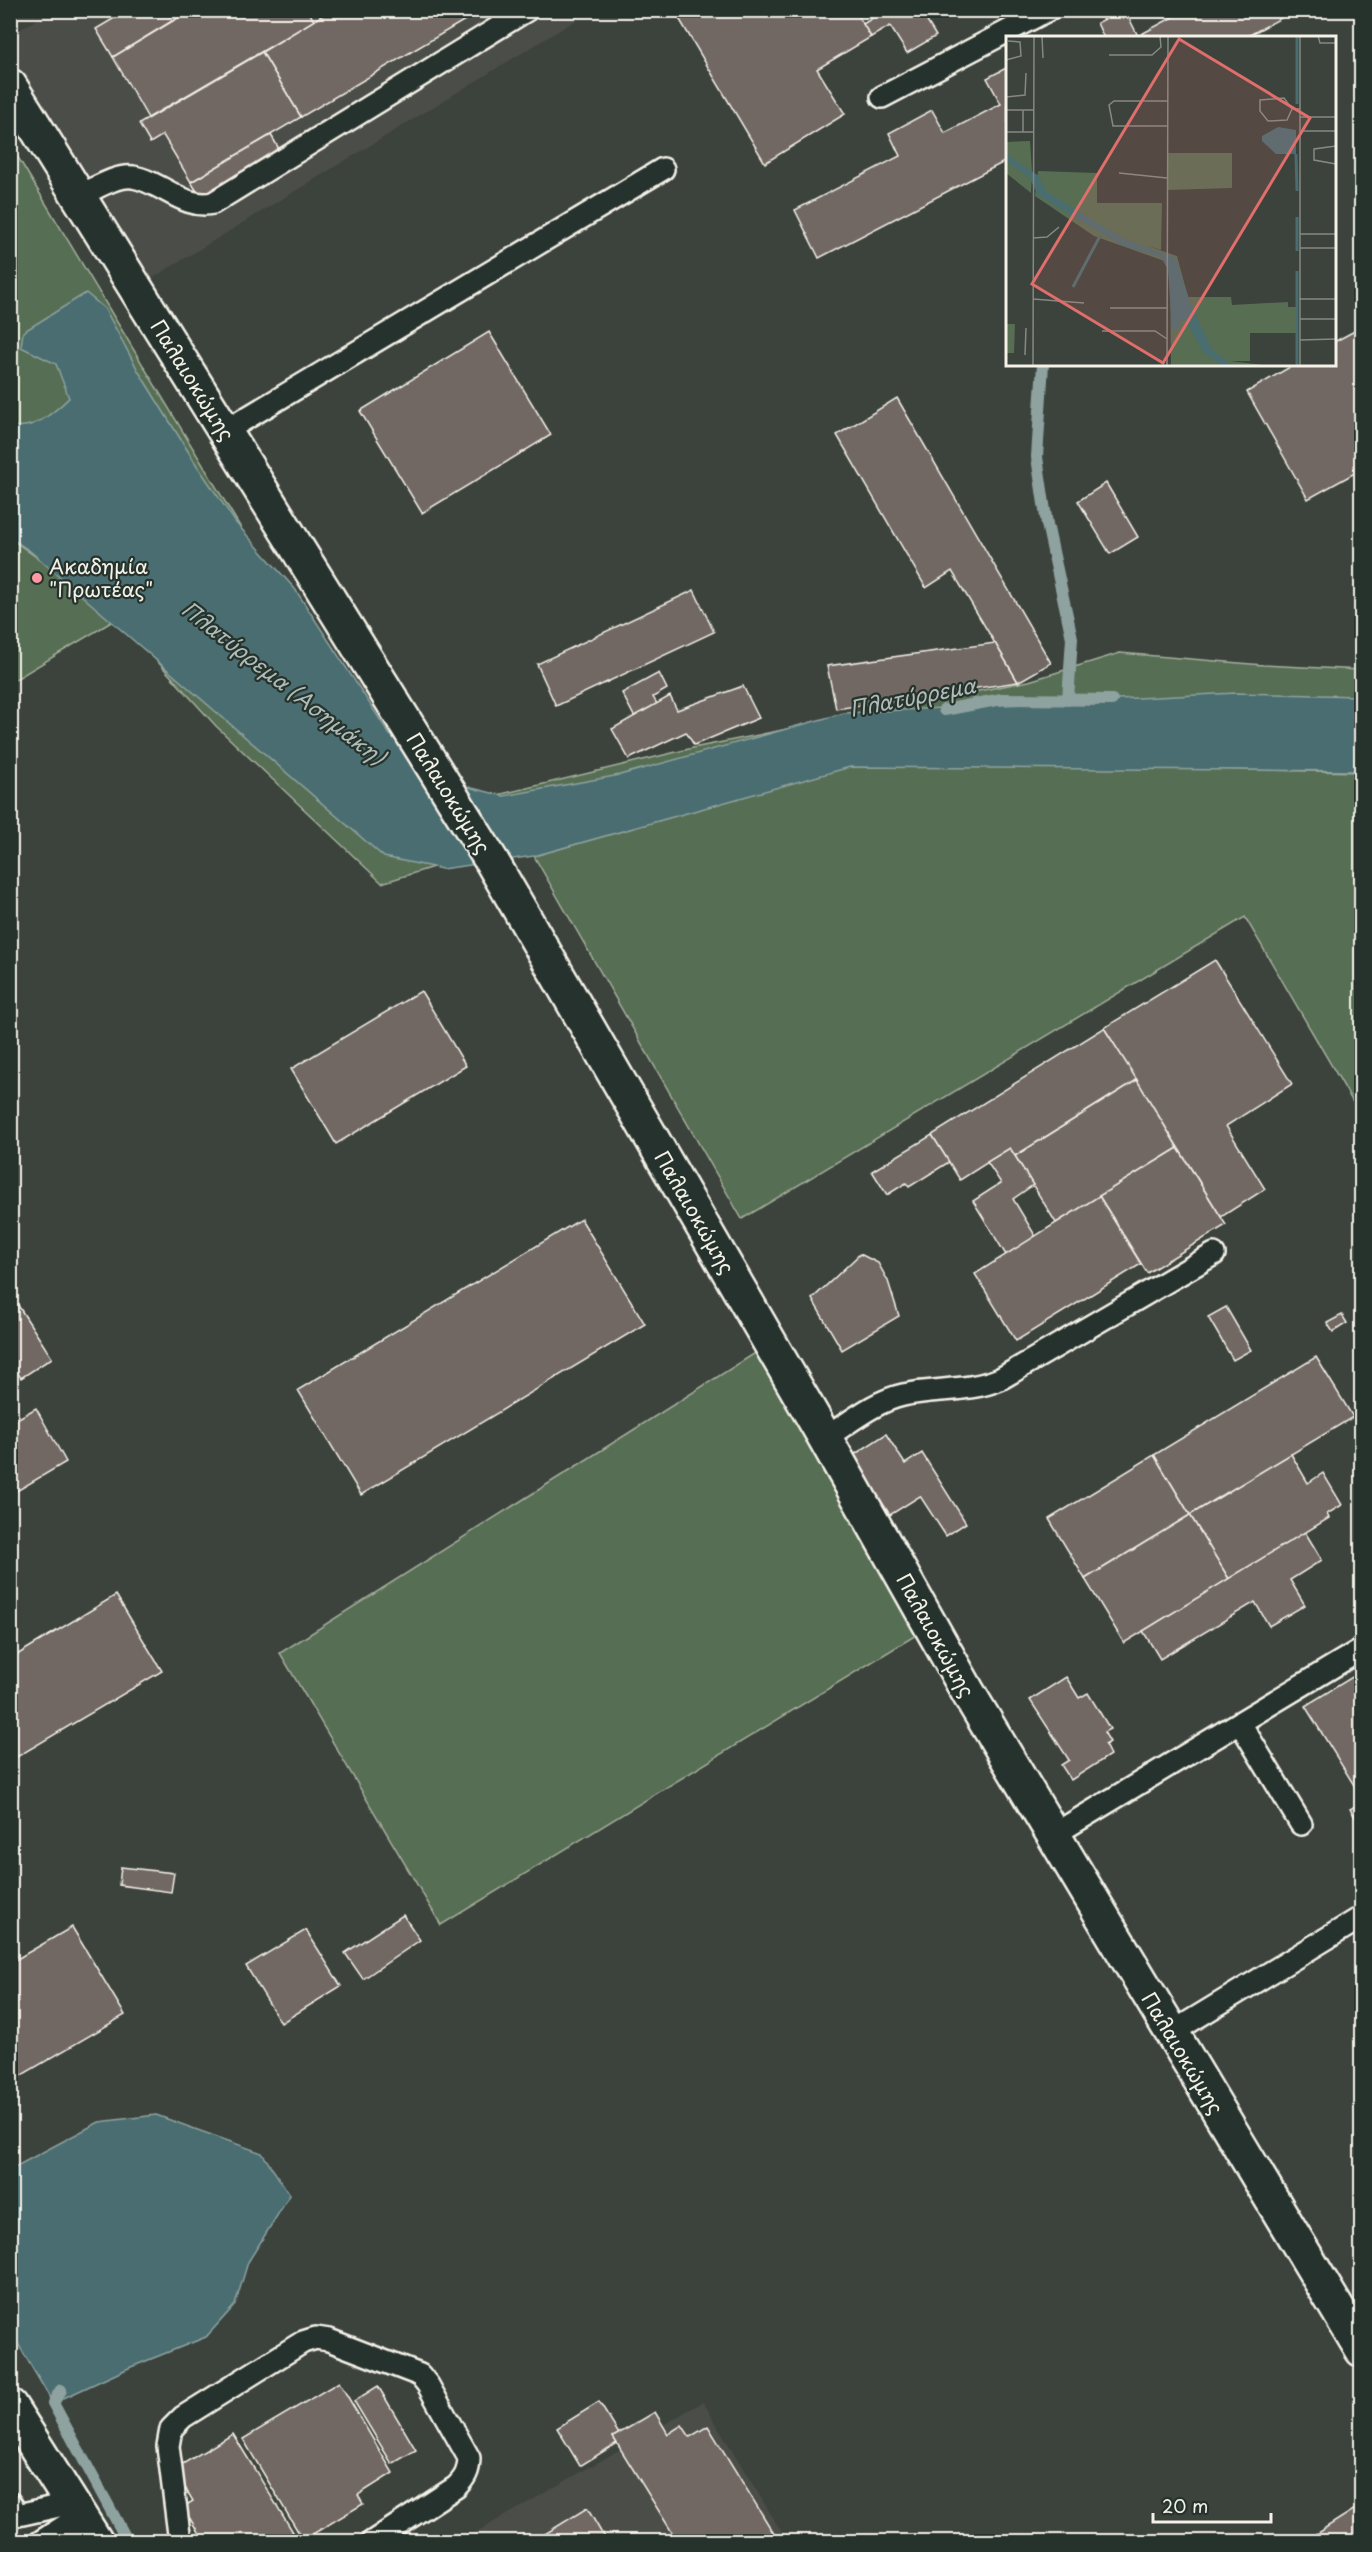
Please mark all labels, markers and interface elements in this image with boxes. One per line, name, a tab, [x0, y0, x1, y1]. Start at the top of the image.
inset map	[1006, 36, 1336, 366]
street label: Παλαιοκώμης	[144, 314, 242, 446]
place label: Ακαδημία "Πρωτέας"	[49, 551, 153, 604]
marker: Ακαδημία "Πρωτέας"	[30, 571, 44, 585]
water label: Πλατύρρεμα (Ασημάκη)	[175, 592, 394, 773]
water label: Πλατύρρεμα	[846, 668, 979, 724]
street label: Παλαιοκώμης	[400, 727, 498, 859]
street label: Παλαιοκώμης	[648, 1145, 742, 1279]
street label: Παλαιοκώμης	[890, 1568, 982, 1702]
street label: Παλαιοκώμης	[1135, 1986, 1231, 2120]
scale bar	[1153, 2486, 1272, 2524]
text: 20 m	[1162, 2492, 1208, 2519]

